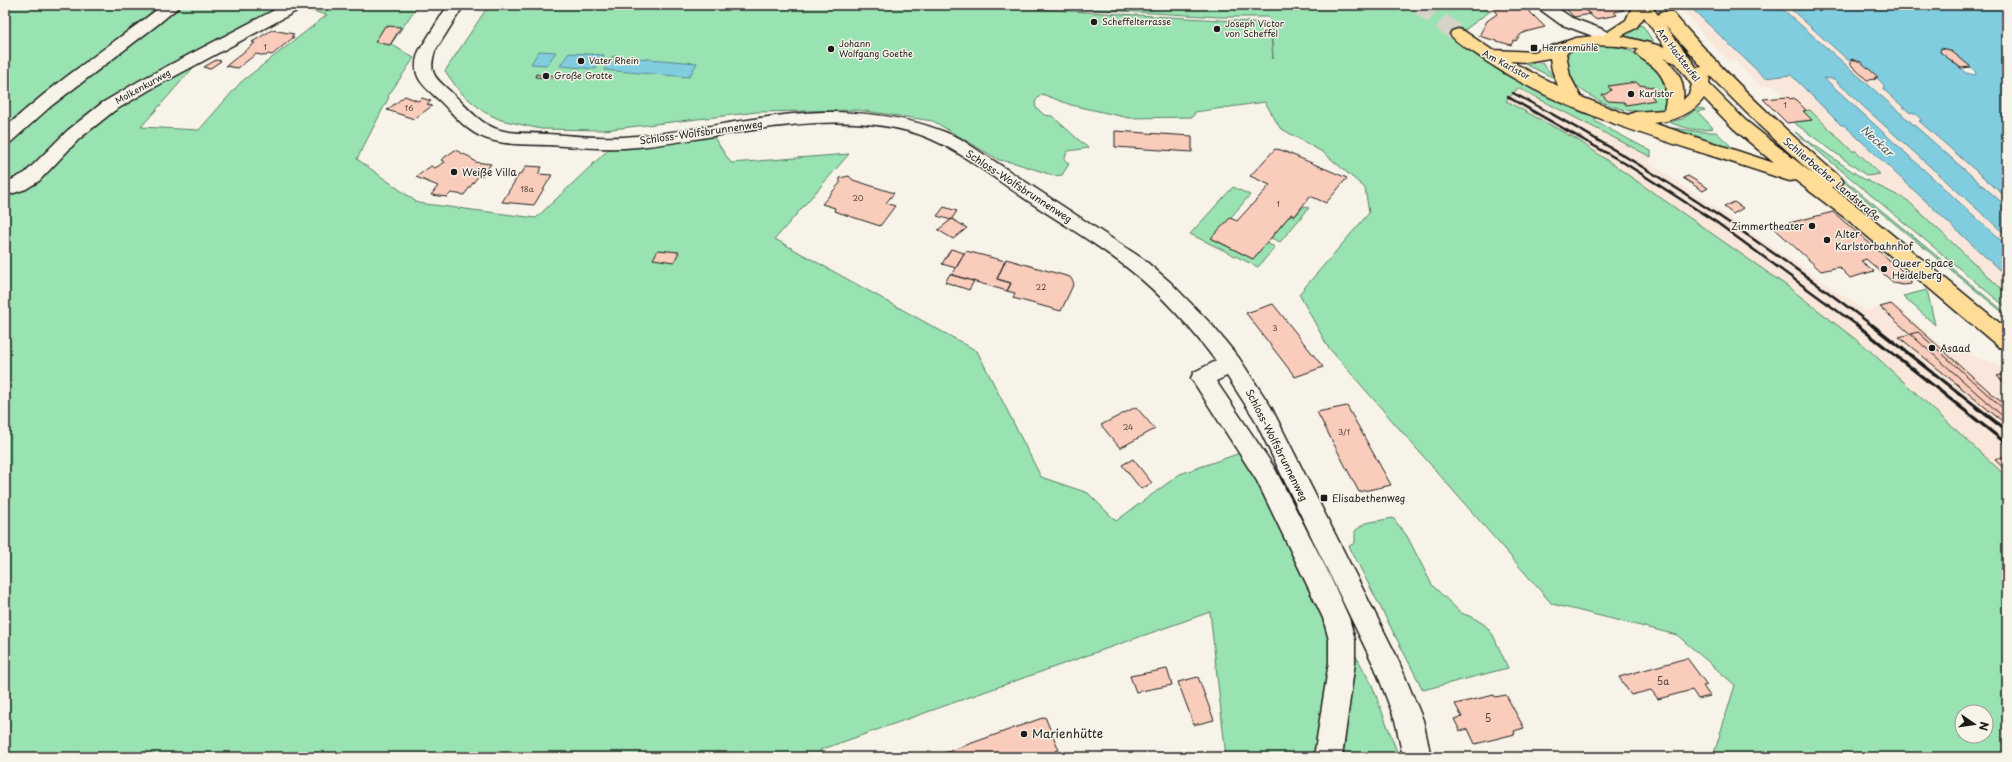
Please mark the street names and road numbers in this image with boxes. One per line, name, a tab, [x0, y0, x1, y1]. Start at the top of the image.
street label: Am Hackteufel	[1654, 25, 1704, 84]
street label: Am Karlstor	[1480, 46, 1533, 83]
street label: Molkenkurweg	[112, 65, 173, 107]
street label: Schloss-Wolfsbrunnenweg	[638, 115, 764, 148]
street label: Schlierbacher Landstraße	[1780, 133, 1884, 224]
street label: Schloss-Wolfsbrunnenweg	[963, 145, 1076, 226]
street label: Schloss-Wolfsbrunnenweg	[1243, 386, 1312, 504]

